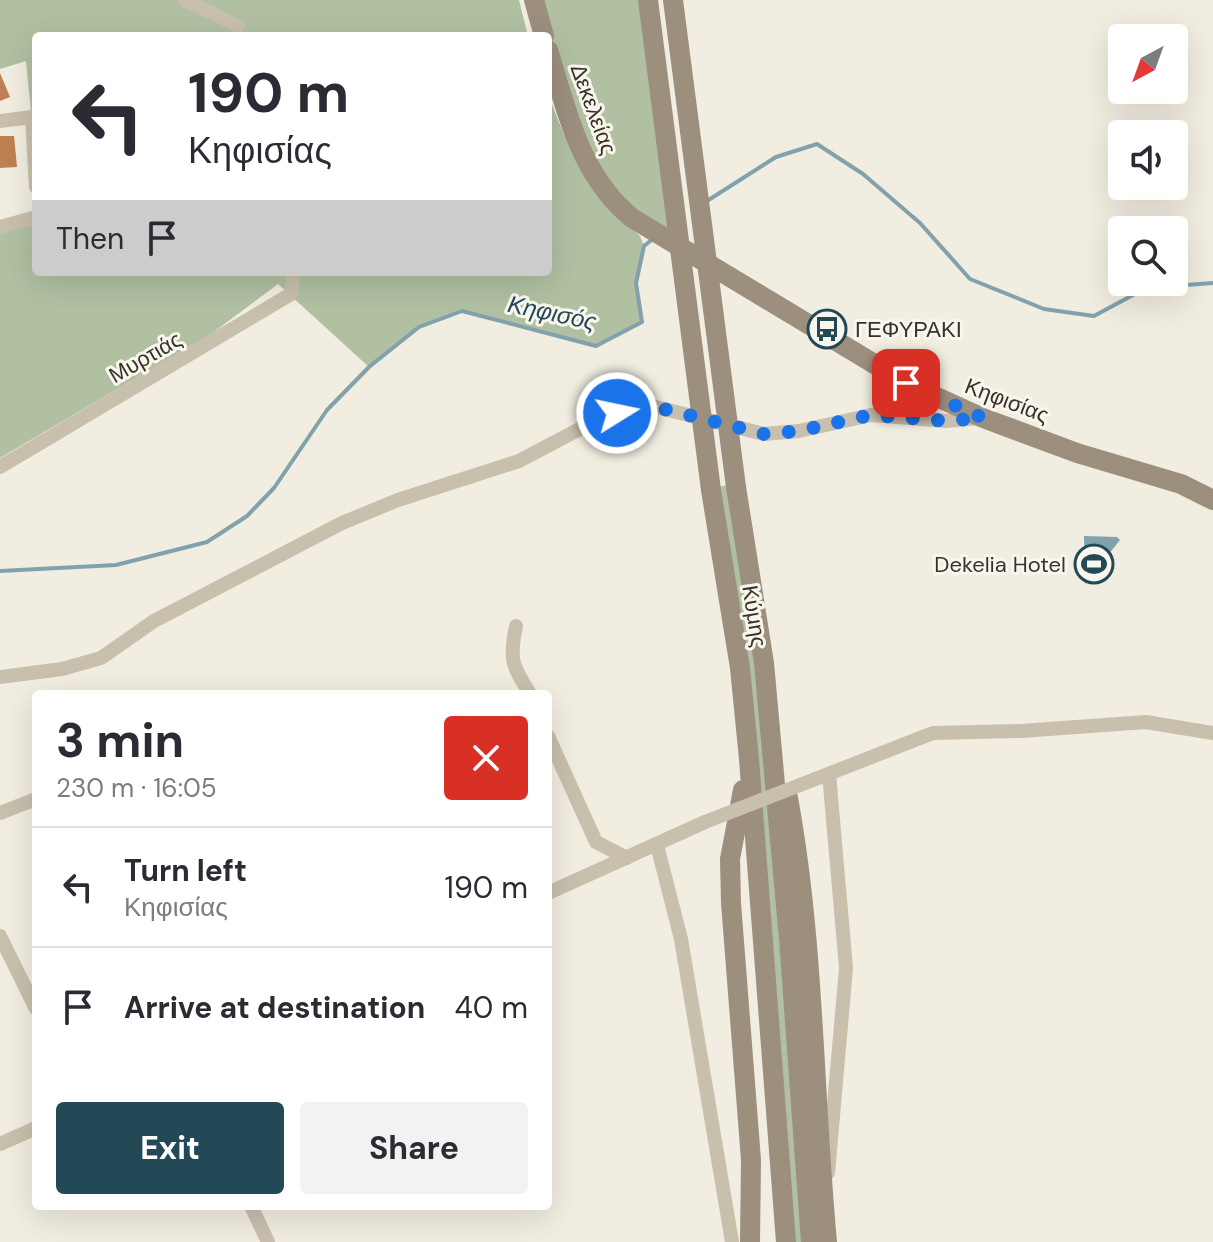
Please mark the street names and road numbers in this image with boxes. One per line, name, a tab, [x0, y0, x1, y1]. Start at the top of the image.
street label: Δεκελείας	[564, 60, 623, 158]
street label: Μυρτιάς	[104, 325, 187, 390]
street label: Κηφισίας	[961, 371, 1053, 430]
street label: Κύμης	[735, 583, 774, 649]

